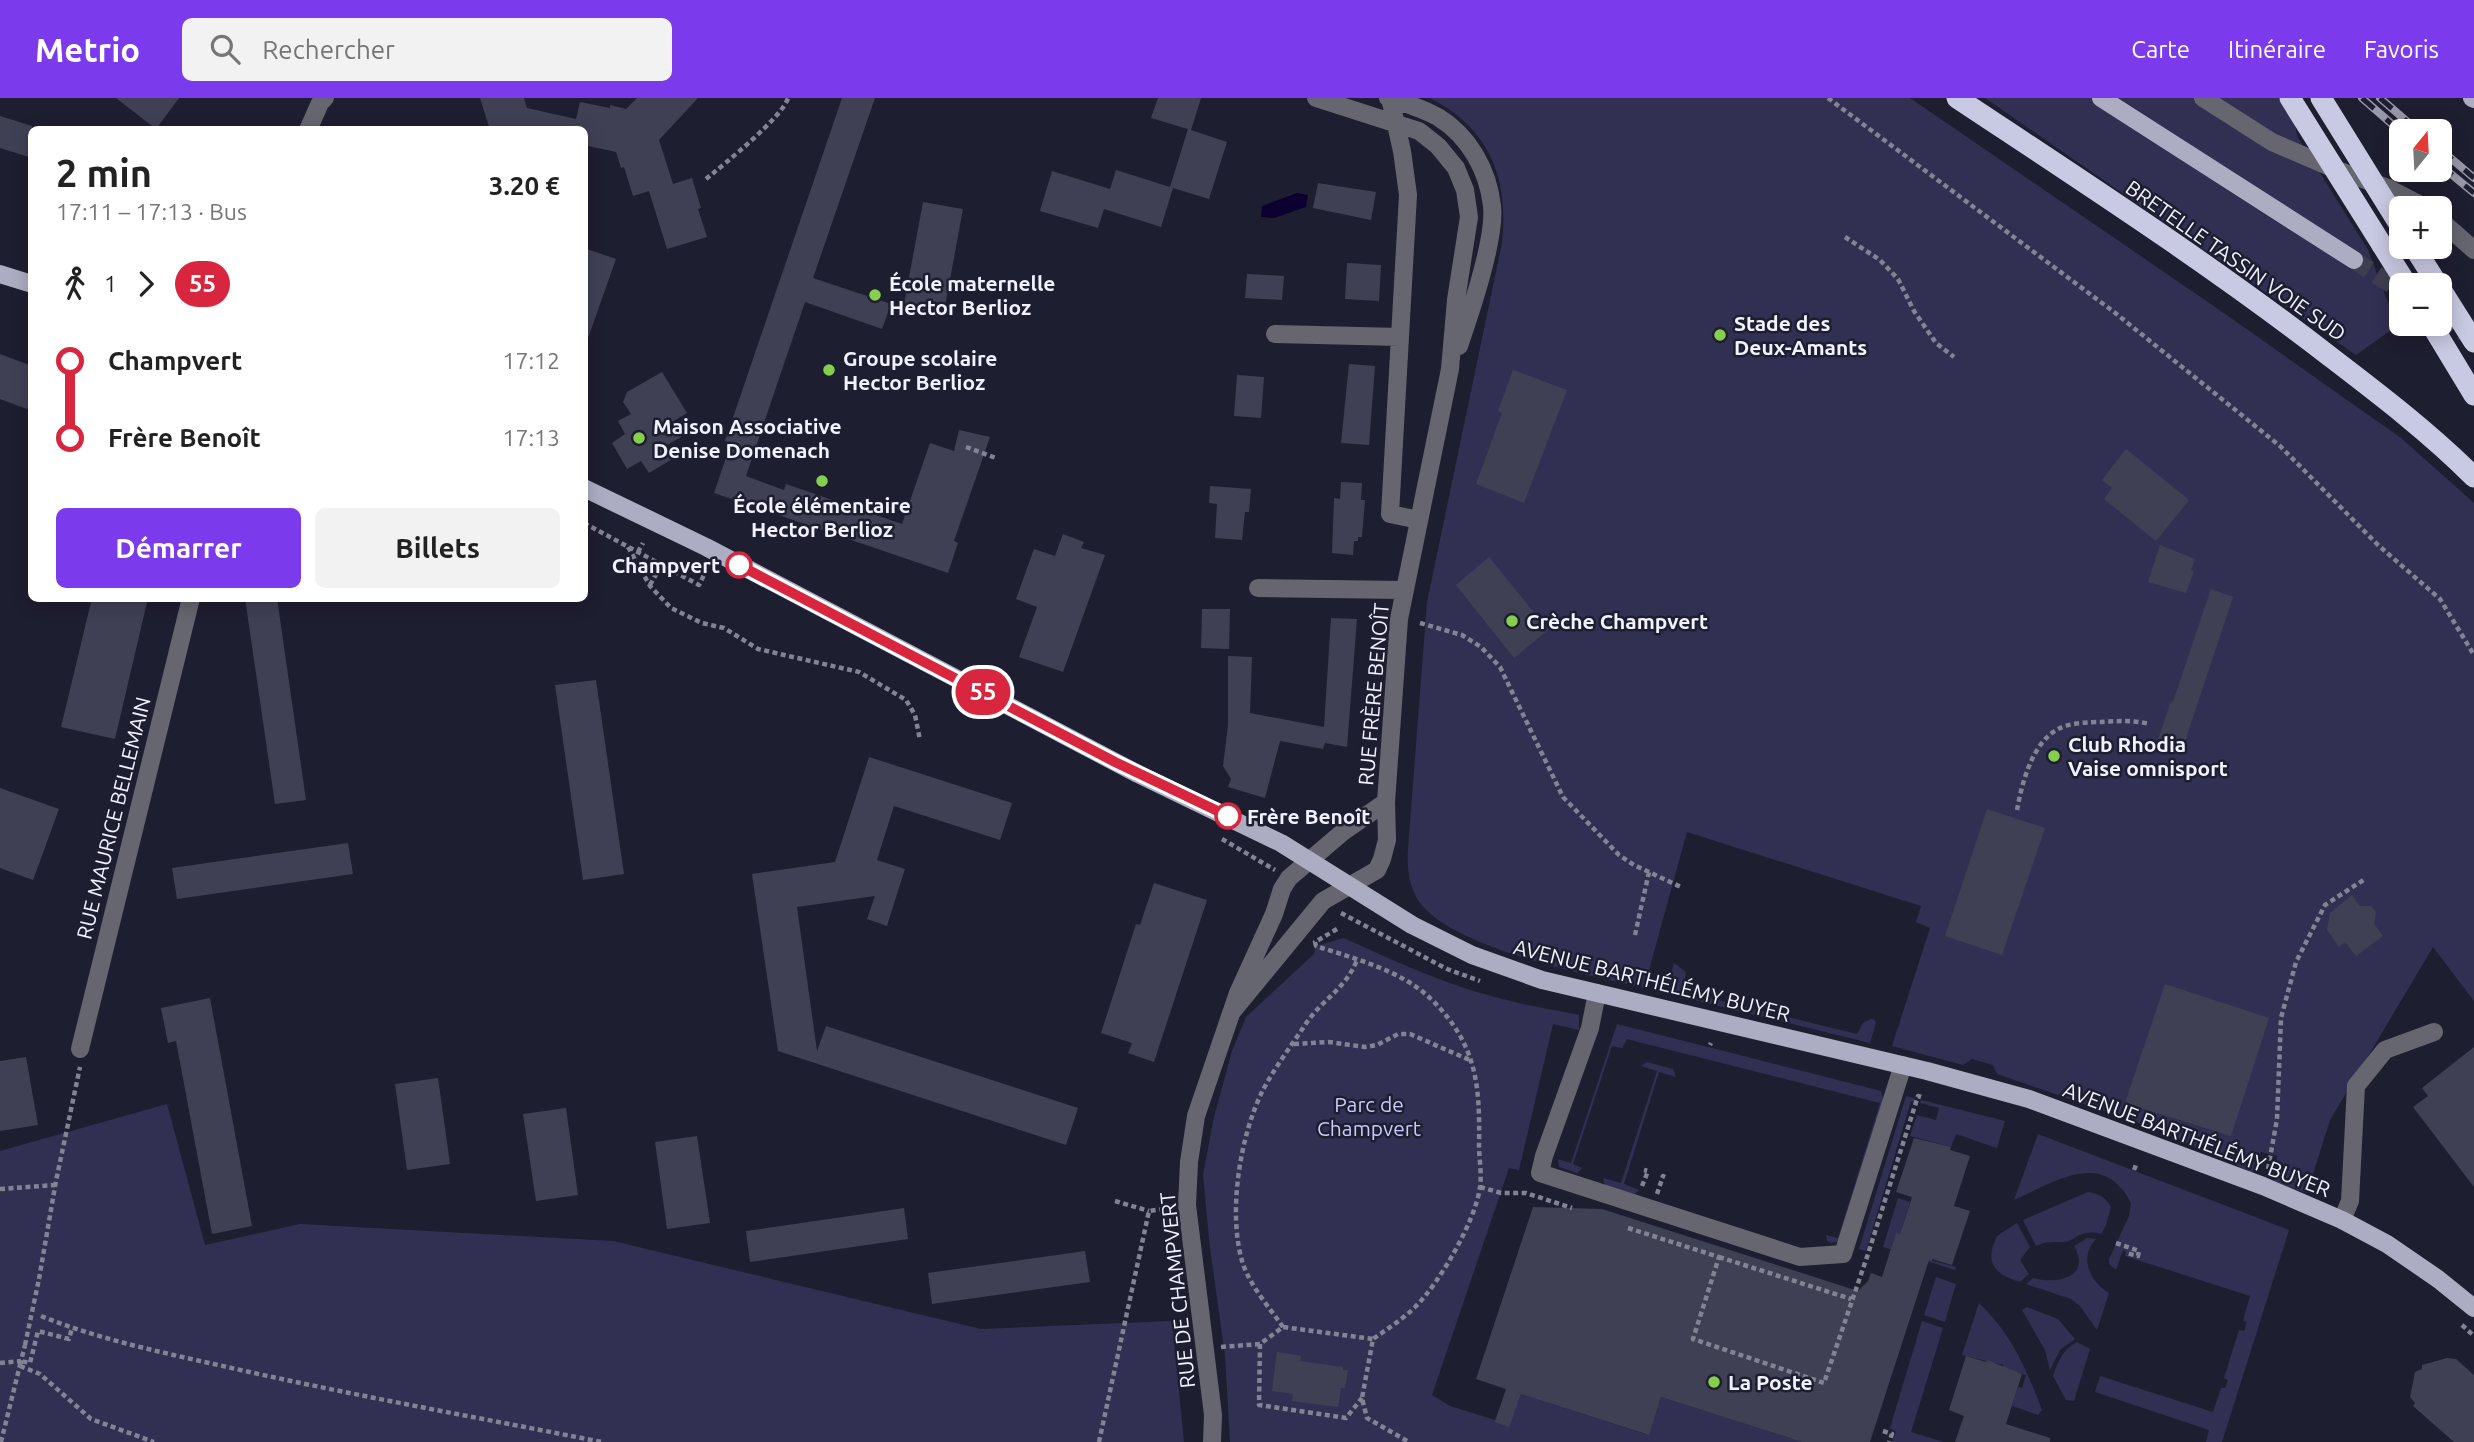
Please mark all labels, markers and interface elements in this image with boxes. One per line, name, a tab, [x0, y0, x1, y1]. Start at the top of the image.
search box	[182, 18, 672, 81]
icon: search	[206, 30, 244, 68]
text: Metrio	[35, 31, 140, 68]
text: Rechercher	[262, 35, 395, 64]
text: Carte	[2131, 36, 2190, 63]
text: Itinéraire	[2228, 36, 2326, 63]
text: Favoris	[2364, 36, 2439, 63]
north arrow	[2389, 119, 2452, 182]
map controls	[2389, 119, 2452, 336]
text: 2 min	[56, 152, 152, 194]
text: 3.20 €	[489, 171, 560, 200]
street label: BRETELLE TASSIN VOIE SUD	[2121, 175, 2351, 345]
button: +	[2389, 196, 2452, 259]
text: 17:11 – 17:13 · Bus	[56, 199, 247, 224]
icon: walk	[56, 265, 94, 303]
icon: forward	[127, 265, 165, 303]
text: 55	[189, 270, 216, 297]
text: 1	[104, 271, 117, 296]
place label: École maternelle Hector Berlioz	[889, 271, 1055, 319]
button: −	[2389, 273, 2452, 336]
marker: École maternelle Hector Berlioz	[867, 287, 883, 303]
place label: Stade des Deux-Amants	[1734, 311, 1867, 359]
marker: Stade des Deux-Amants	[1712, 327, 1728, 343]
text: Champvert	[108, 346, 242, 375]
place label: Groupe scolaire Hector Berlioz	[843, 346, 997, 394]
text: 17:12	[502, 348, 560, 373]
marker: Groupe scolaire Hector Berlioz	[821, 362, 837, 378]
place label: Maison Associative Denise Domenach	[653, 414, 841, 462]
text: Frère Benoît	[108, 423, 261, 452]
text: 17:13	[502, 425, 560, 450]
marker: Maison Associative Denise Domenach	[631, 430, 647, 446]
marker: École élémentaire Hector Berlioz	[814, 473, 830, 489]
place label: École élémentaire Hector Berlioz	[733, 493, 911, 541]
button: Démarrer	[56, 508, 301, 588]
button: Billets	[315, 508, 560, 588]
marker: Champvert	[726, 552, 752, 578]
place label: Champvert	[612, 553, 720, 577]
street label: RUE FRÈRE BENOÎT	[1353, 601, 1393, 786]
place label: Crèche Champvert	[1526, 609, 1708, 633]
marker: Crèche Champvert	[1504, 613, 1520, 629]
line badge: 55	[951, 669, 1014, 715]
text: 55	[969, 678, 997, 705]
street label: RUE MAURICE BELLEMAIN	[71, 694, 155, 942]
place label: Club Rhodia Vaise omnisport	[2068, 732, 2228, 780]
marker: Club Rhodia Vaise omnisport	[2046, 748, 2062, 764]
marker: Frère Benoît	[1215, 803, 1241, 829]
place label: Frère Benoît	[1247, 804, 1370, 828]
street label: AVENUE BARTHÉLÉMY BUYER	[1511, 934, 1793, 1026]
street label: AVENUE BARTHÉLÉMY BUYER	[2060, 1077, 2334, 1201]
park label: Parc de Champvert	[1317, 1092, 1421, 1140]
street label: RUE DE CHAMPVERT	[1155, 1190, 1199, 1389]
place label: La Poste	[1728, 1370, 1813, 1394]
marker: La Poste	[1706, 1374, 1722, 1390]

